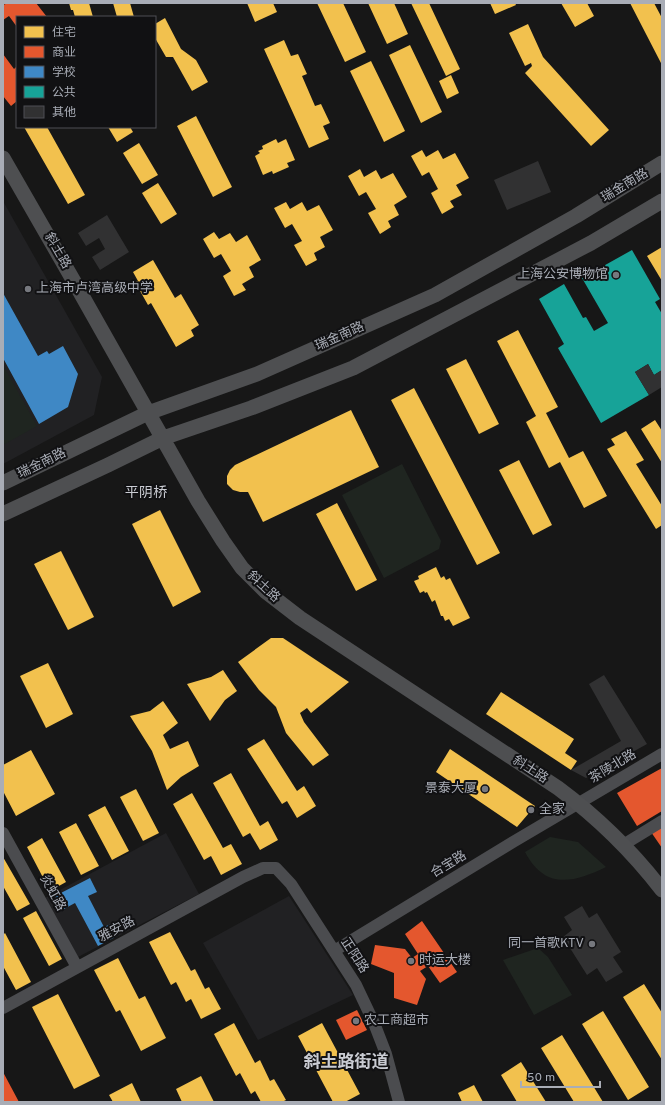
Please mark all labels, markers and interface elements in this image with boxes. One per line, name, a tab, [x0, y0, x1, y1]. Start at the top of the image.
legend	[16, 16, 156, 128]
text: 住宅	[52, 25, 76, 41]
text: 商业	[52, 45, 76, 61]
text: 学校	[52, 65, 76, 81]
text: 公共	[52, 85, 76, 101]
text: 其他	[52, 105, 76, 121]
street label: 瑞金南路	[598, 165, 651, 206]
street label: 斜土路	[40, 230, 74, 272]
place label: 上海公安博物馆	[517, 266, 608, 283]
marker: 上海公安博物馆	[611, 270, 621, 280]
place label: 上海市卢湾高级中学	[36, 280, 153, 297]
marker: 上海市卢湾高级中学	[23, 284, 33, 294]
street label: 瑞金南路	[313, 318, 367, 355]
street label: 瑞金南路	[15, 445, 69, 483]
district label: 平阴桥	[125, 485, 167, 502]
street label: 斜土路	[243, 568, 283, 606]
street label: 茶陵北路	[586, 746, 639, 787]
street label: 斜土路	[509, 753, 551, 787]
place label: 景泰大厦	[425, 780, 477, 797]
marker: 景泰大厦	[480, 784, 490, 794]
place label: 全家	[539, 801, 565, 818]
marker: 全家	[526, 805, 536, 815]
street label: 合宝路	[428, 847, 470, 882]
street label: 炎虹路	[36, 872, 68, 914]
street label: 雅安路	[96, 914, 138, 946]
street label: 正阳路	[337, 935, 371, 977]
place label: 同一首歌KTV	[508, 936, 584, 952]
marker: 同一首歌KTV	[587, 939, 597, 949]
place label: 时运大楼	[419, 953, 471, 969]
marker: 时运大楼	[406, 956, 416, 966]
place label: 农工商超市	[364, 1012, 429, 1029]
marker: 农工商超市	[351, 1016, 361, 1026]
district label: 斜土路街道	[304, 1052, 389, 1074]
scale bar	[521, 1063, 600, 1089]
text: 50 m	[527, 1070, 555, 1086]

